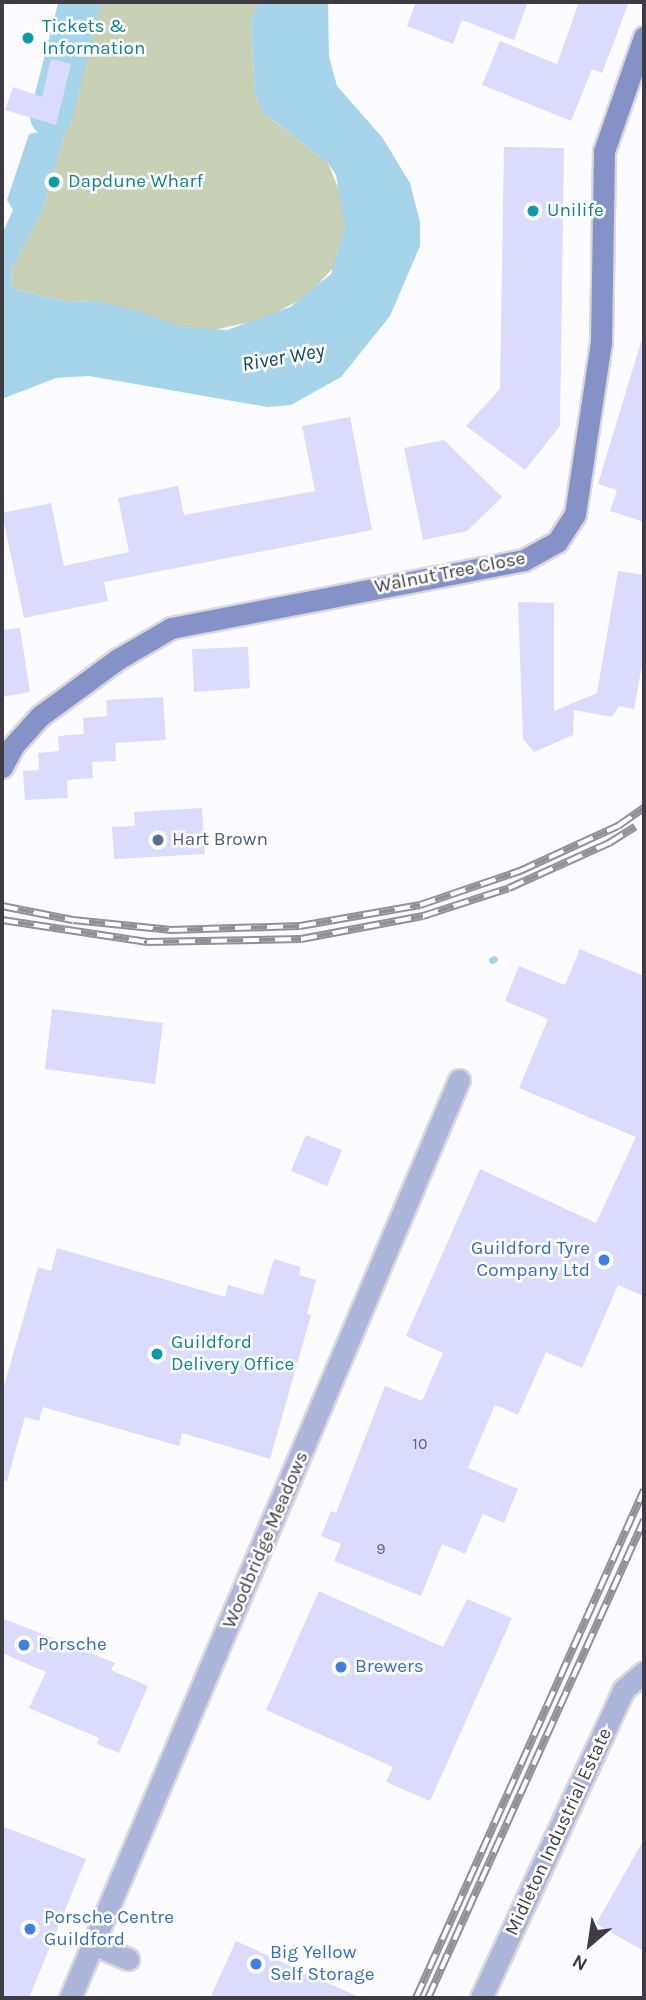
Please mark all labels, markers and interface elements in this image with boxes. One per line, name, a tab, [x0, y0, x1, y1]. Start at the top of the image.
place label: Tickets & Information	[42, 16, 145, 60]
marker: Tickets & Information	[20, 30, 36, 46]
place label: Dapdune Wharf	[68, 171, 203, 193]
marker: Dapdune Wharf	[46, 174, 62, 190]
place label: Unilife	[547, 200, 604, 222]
marker: Unilife	[525, 203, 541, 219]
water label: River Wey	[240, 337, 326, 377]
street label: Walnut Tree Close	[373, 547, 527, 599]
place label: Hart Brown	[172, 829, 268, 851]
marker: Hart Brown	[150, 832, 166, 848]
place label: Guildford Tyre Company Ltd	[471, 1238, 590, 1282]
marker: Guildford Tyre Company Ltd	[596, 1252, 612, 1268]
place label: Guildford Delivery Office	[171, 1332, 294, 1376]
marker: Guildford Delivery Office	[149, 1346, 165, 1362]
house number: 10	[413, 1434, 427, 1454]
street label: Woodbridge Meadows	[218, 1448, 314, 1632]
house number: 9	[376, 1539, 386, 1559]
place label: Porsche	[38, 1634, 107, 1656]
marker: Porsche	[16, 1637, 32, 1653]
place label: Brewers	[355, 1656, 424, 1678]
marker: Brewers	[333, 1659, 349, 1675]
street label: Midleton Industrial Estate	[501, 1725, 617, 1939]
place label: Porsche Centre Guildford	[44, 1907, 174, 1951]
north arrow	[555, 1909, 625, 1979]
marker: Porsche Centre Guildford	[22, 1921, 38, 1937]
place label: Big Yellow Self Storage	[270, 1942, 374, 1986]
text: N	[569, 1949, 591, 1975]
marker: Big Yellow Self Storage	[248, 1956, 264, 1972]

